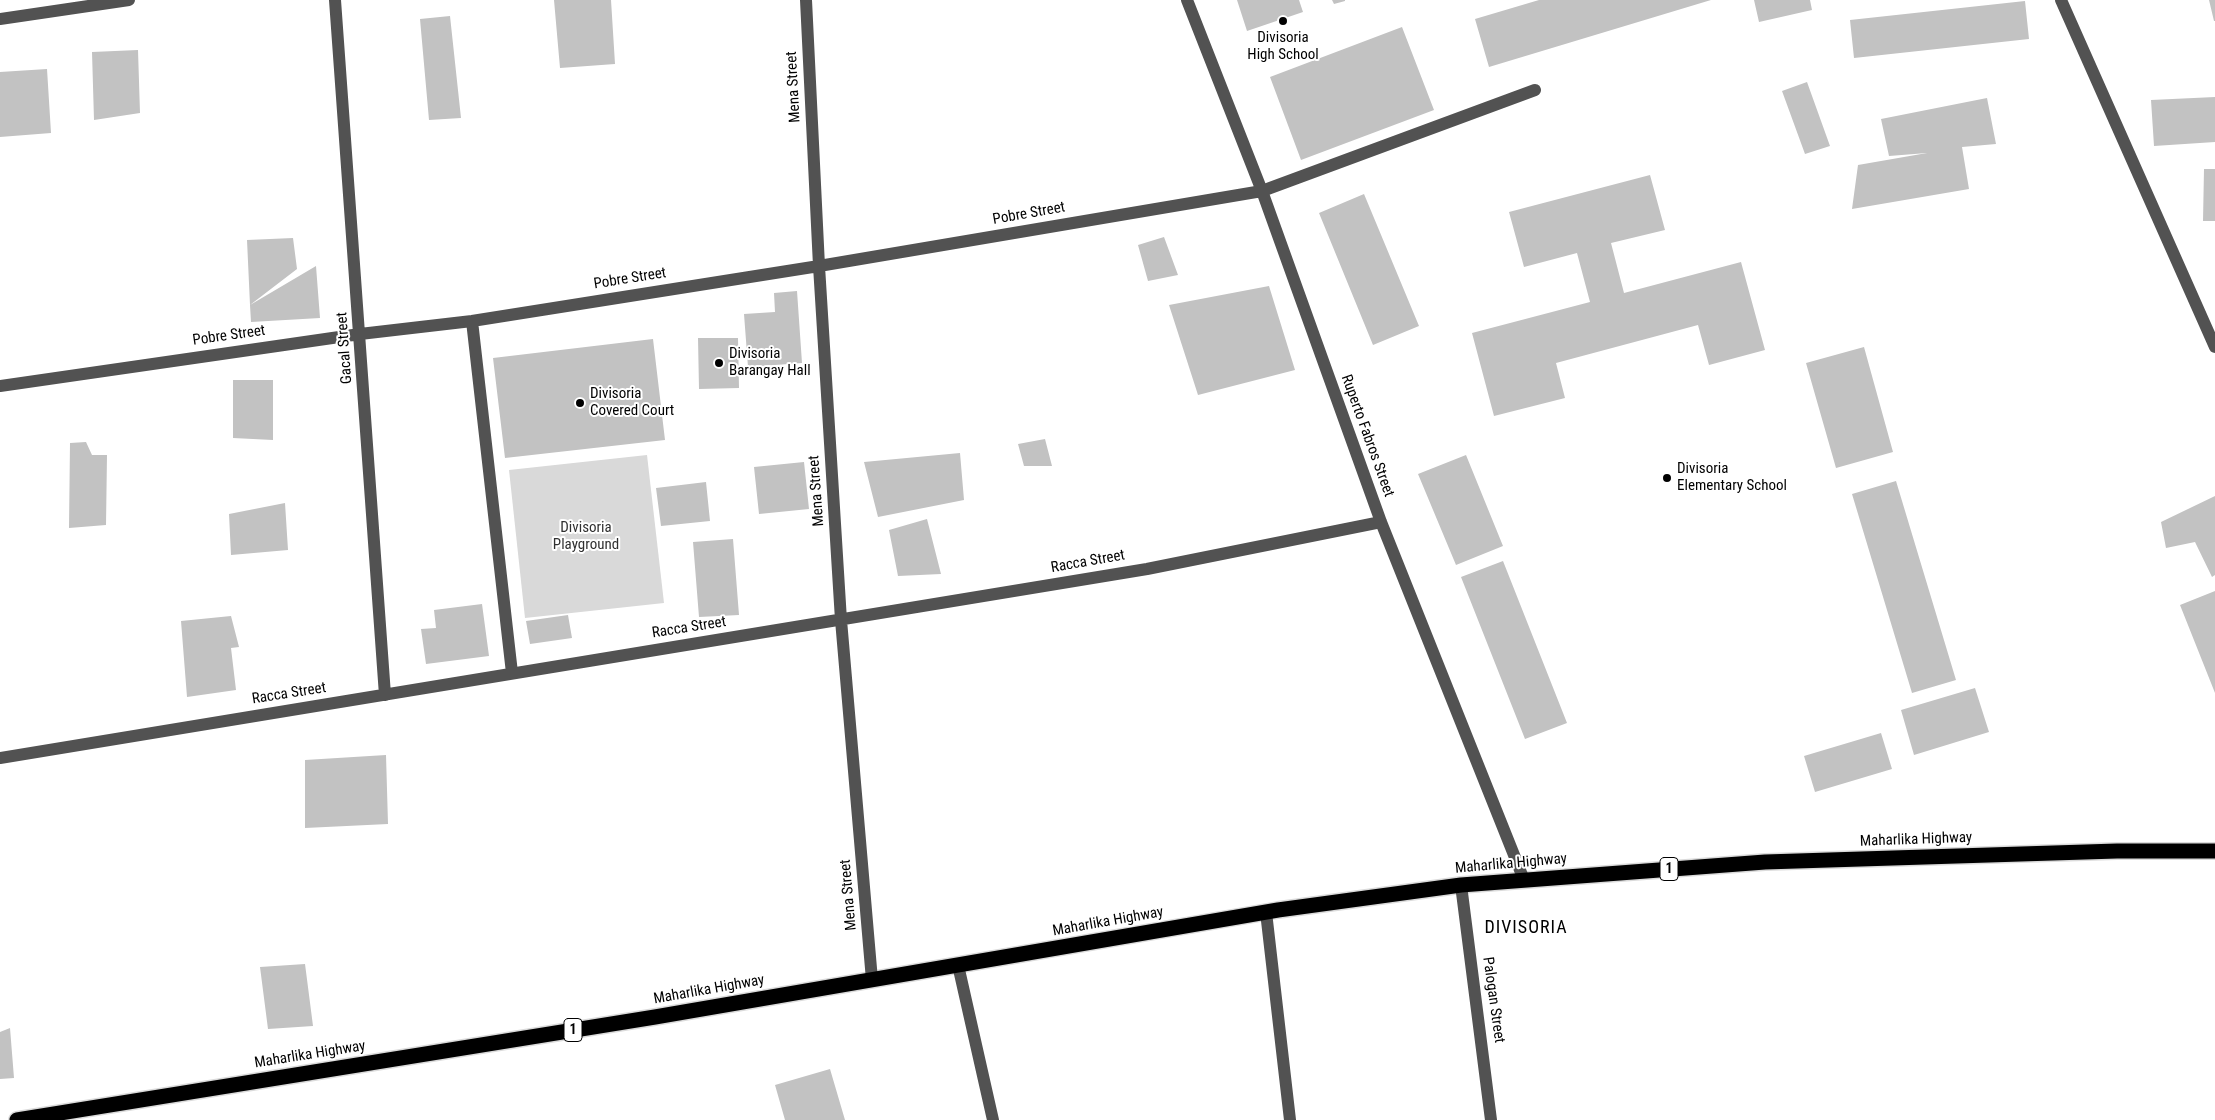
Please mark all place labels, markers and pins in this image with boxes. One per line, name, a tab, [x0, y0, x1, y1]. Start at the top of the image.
marker: Divisoria High School	[1277, 15, 1289, 27]
place label: Divisoria High School	[1247, 29, 1319, 64]
place label: Divisoria Barangay Hall	[729, 345, 811, 380]
marker: Divisoria Barangay Hall	[713, 357, 725, 369]
place label: Divisoria Covered Court	[590, 385, 674, 420]
marker: Divisoria Covered Court	[574, 397, 586, 409]
place label: Divisoria Elementary School	[1677, 460, 1787, 495]
marker: Divisoria Elementary School	[1661, 472, 1673, 484]

